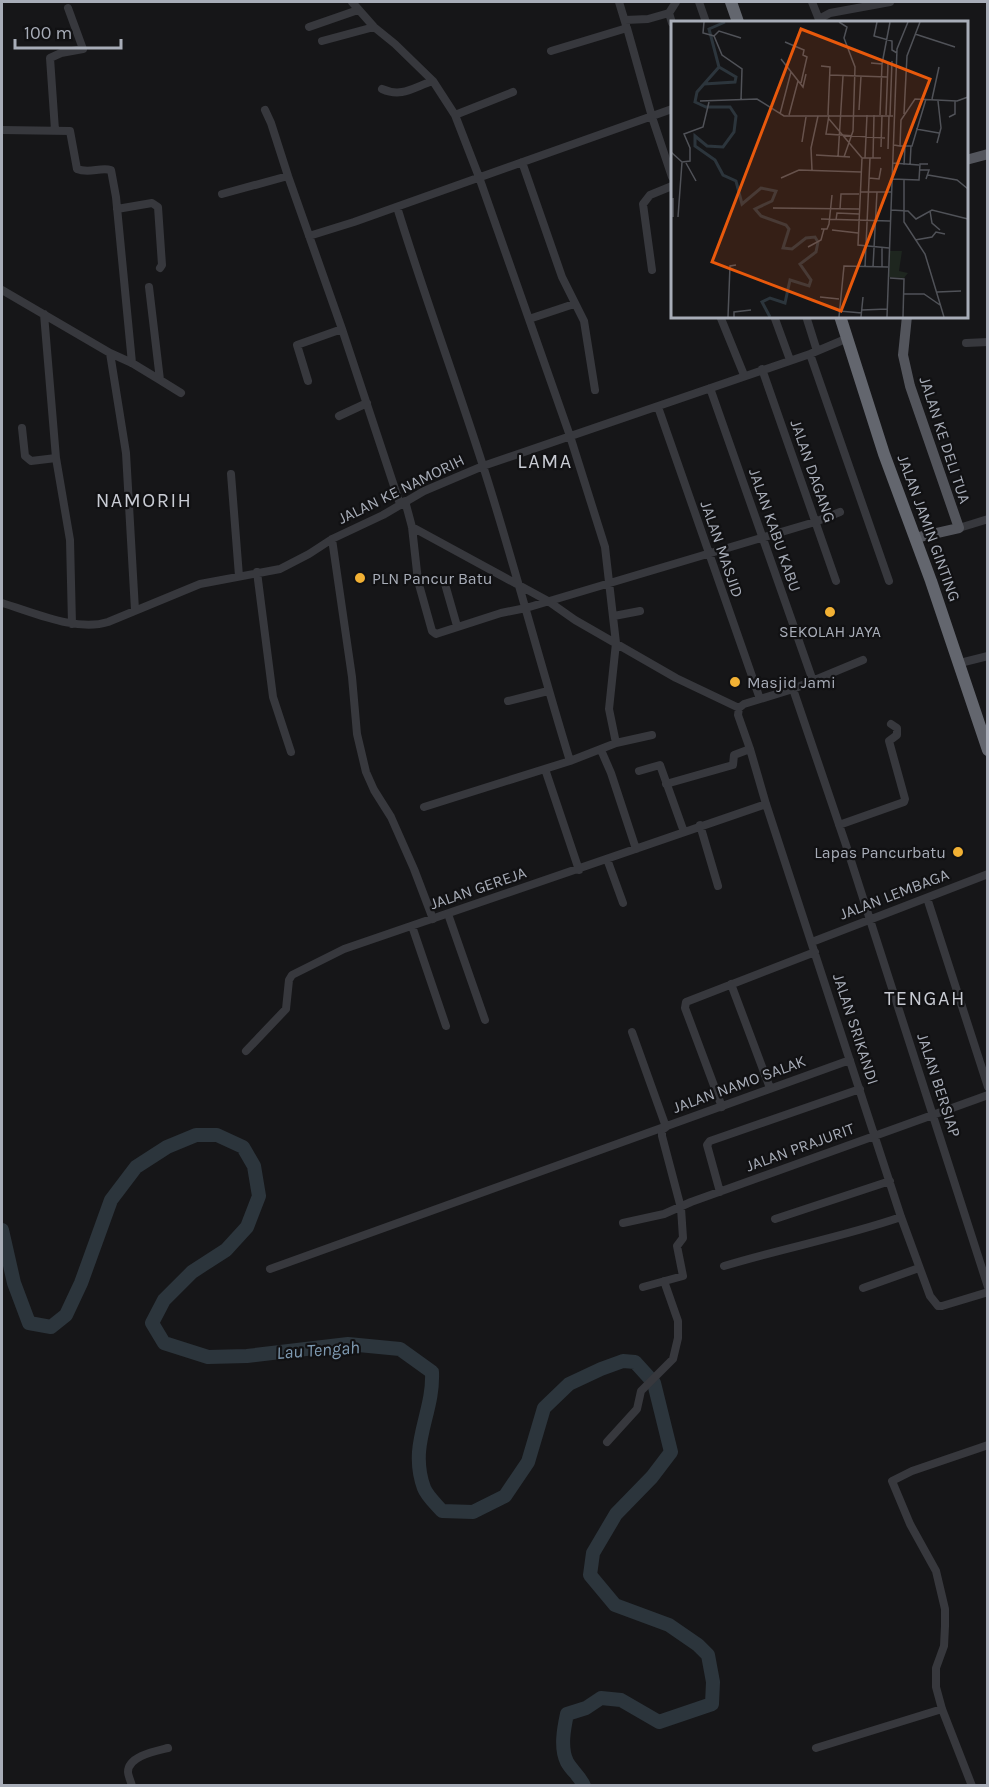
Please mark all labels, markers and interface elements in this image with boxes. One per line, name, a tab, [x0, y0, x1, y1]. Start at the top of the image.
scale bar	[15, 12, 122, 50]
inset map	[671, 21, 968, 318]
text: 100 m	[24, 22, 72, 44]
street label: JALAN KE DELI TUA	[915, 374, 975, 506]
street label: JALAN DAGANG	[787, 417, 839, 525]
street label: JALAN KE NAMORIH	[335, 450, 467, 528]
district label: LAMA	[517, 450, 573, 473]
street label: JALAN JAMIN GINTING	[894, 452, 964, 604]
street label: JALAN KABU KABU	[745, 466, 805, 594]
district label: NAMORIH	[96, 489, 192, 512]
street label: JALAN MASJID	[697, 498, 747, 600]
place label: PLN Pancur Batu	[372, 569, 492, 588]
marker: PLN Pancur Batu	[353, 571, 367, 585]
marker: SEKOLAH JAYA	[823, 605, 837, 619]
place label: SEKOLAH JAYA	[779, 622, 881, 641]
place label: Masjid Jami	[747, 673, 836, 692]
marker: Masjid Jami	[728, 675, 742, 689]
place label: Lapas Pancurbatu	[814, 843, 946, 862]
marker: Lapas Pancurbatu	[951, 845, 965, 859]
street label: JALAN GEREJA	[427, 863, 529, 913]
street label: JALAN LEMBAGA	[837, 864, 951, 924]
street label: JALAN SRIKANDI	[829, 971, 883, 1087]
district label: TENGAH	[884, 987, 966, 1010]
street label: JALAN BERSIAP	[913, 1031, 965, 1139]
street label: JALAN NAMO SALAK	[670, 1051, 808, 1117]
street label: JALAN PRAJURIT	[743, 1119, 857, 1175]
water label: Lau Tengah	[276, 1336, 360, 1364]

